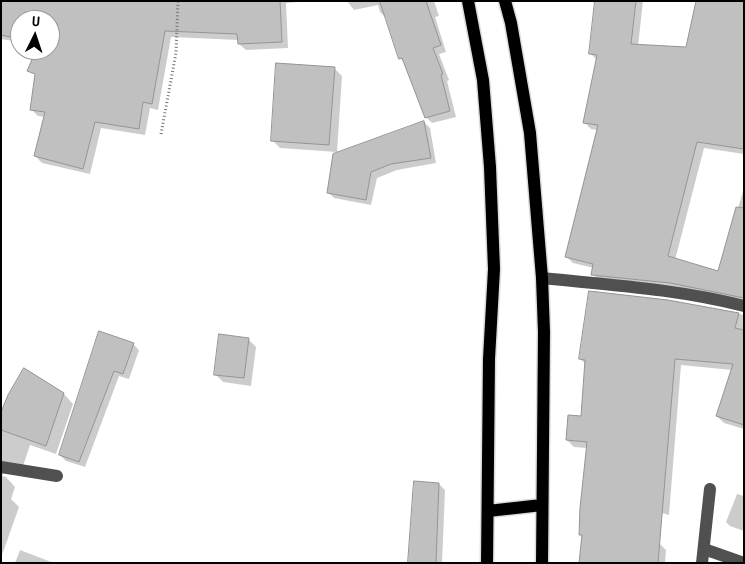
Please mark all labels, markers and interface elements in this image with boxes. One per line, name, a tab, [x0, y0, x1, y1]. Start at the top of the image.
north arrow	[10, 10, 60, 60]
text: U	[31, 12, 41, 30]

